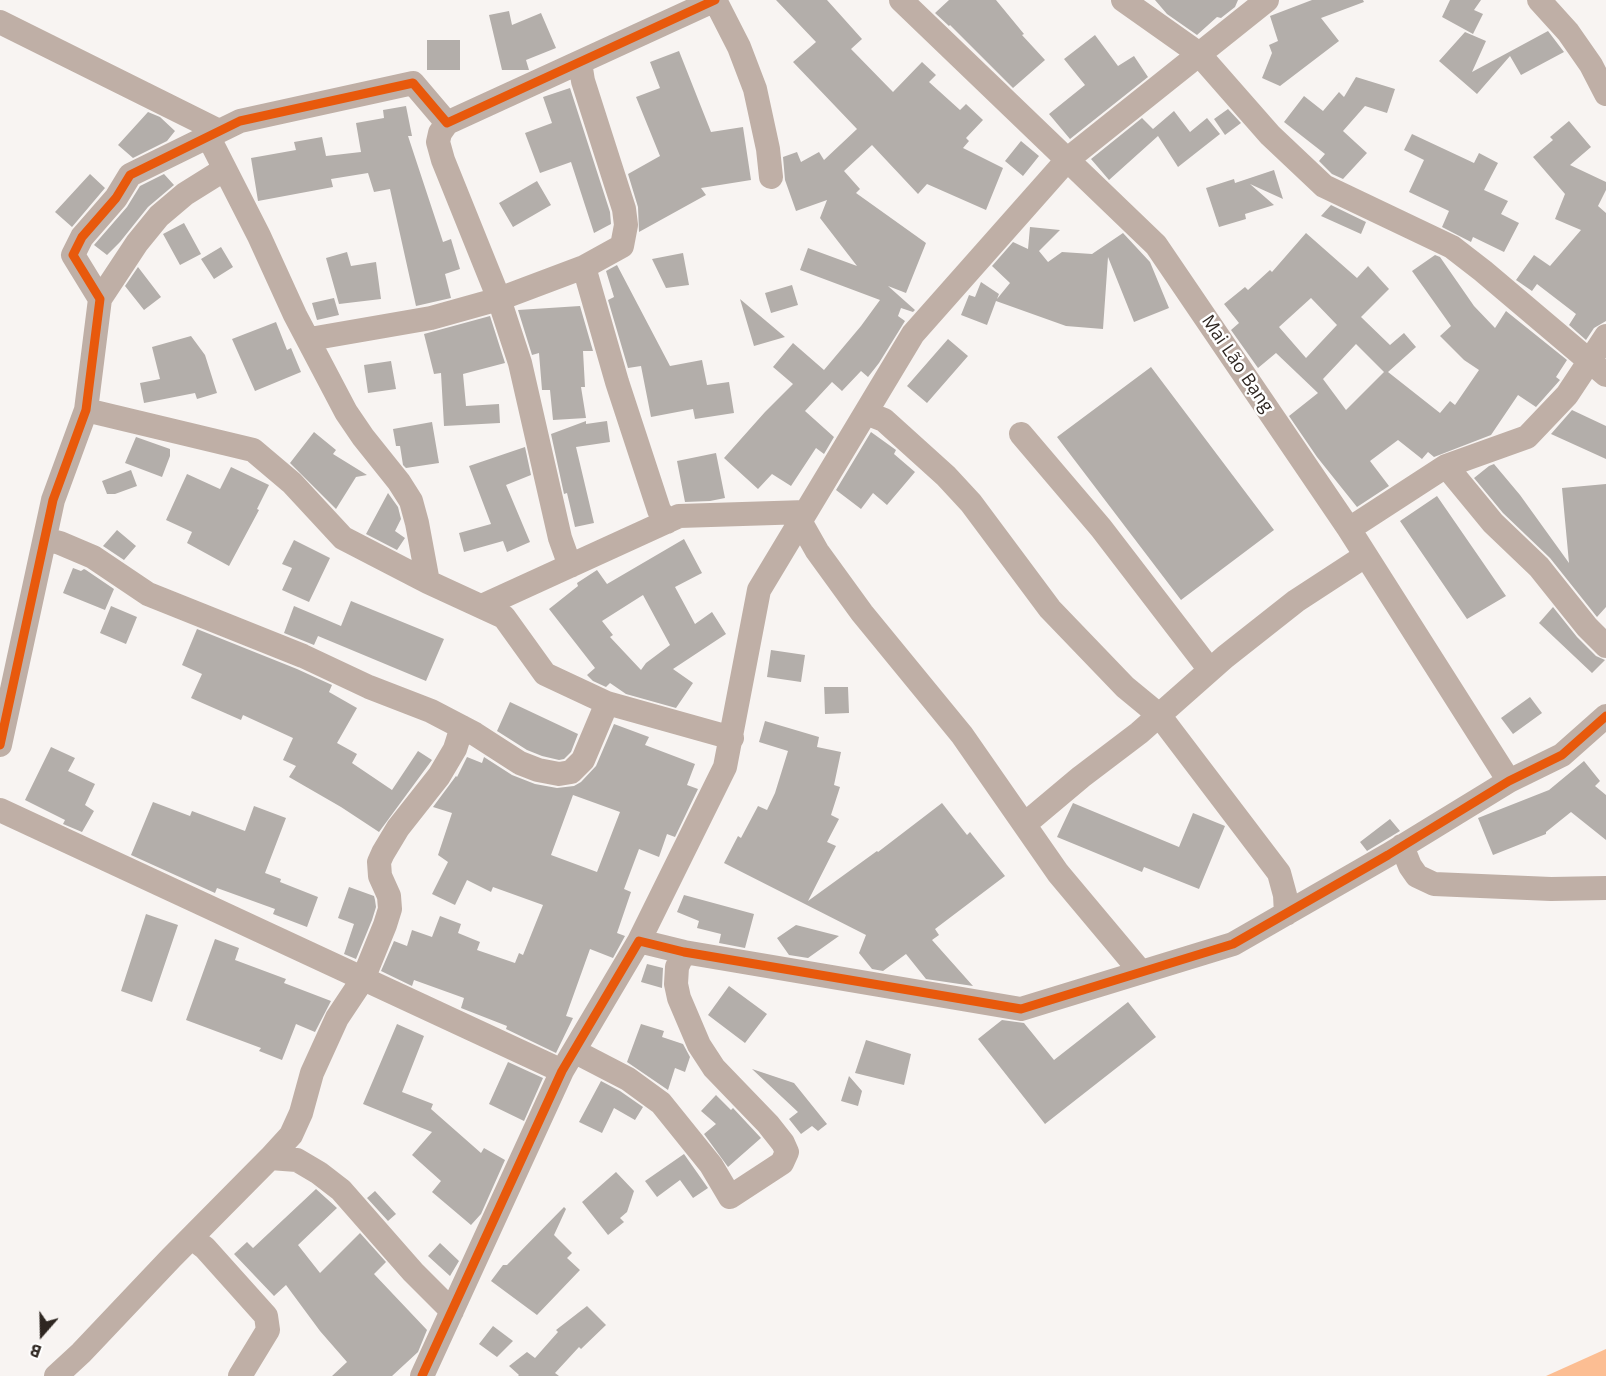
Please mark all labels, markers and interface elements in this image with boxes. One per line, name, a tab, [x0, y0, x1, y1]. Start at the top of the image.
street label: Mai Lão Bạng	[1197, 311, 1277, 417]
north arrow	[12, 1304, 72, 1364]
text: B	[27, 1339, 45, 1363]

